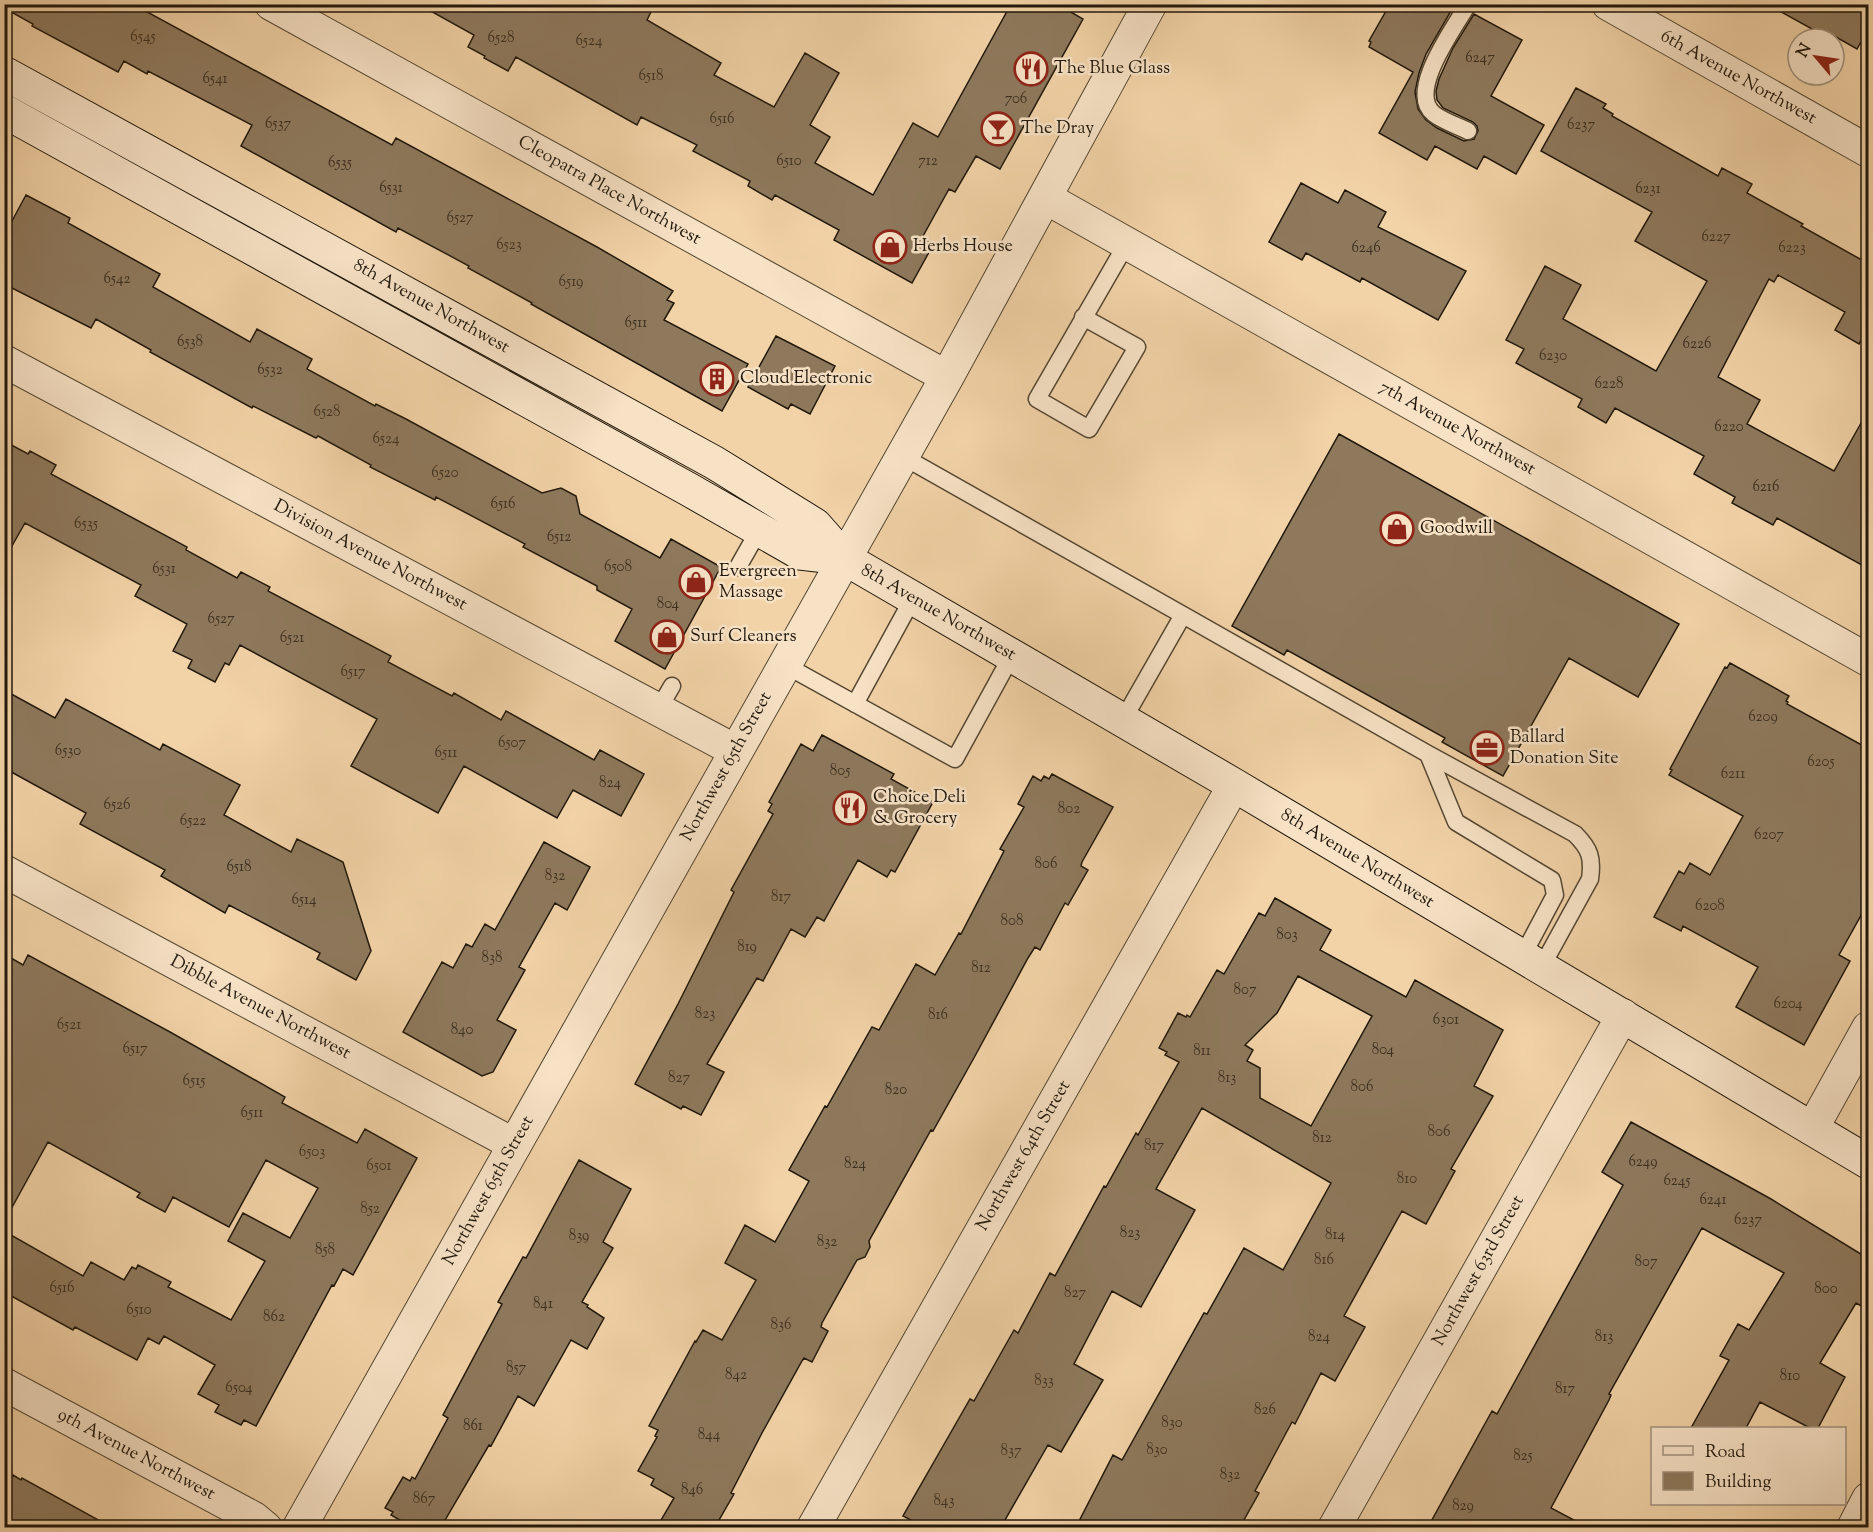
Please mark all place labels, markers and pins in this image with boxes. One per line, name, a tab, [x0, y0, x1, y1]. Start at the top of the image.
restaurant icon: The Blue Glass	[1013, 51, 1049, 87]
place label: The Blue Glass	[1054, 56, 1170, 82]
bar icon: The Dray	[980, 111, 1016, 147]
place label: The Dray	[1021, 116, 1094, 142]
shop icon: Herbs House	[872, 229, 908, 265]
place label: Herbs House	[913, 234, 1013, 260]
building icon: Cloud Electronic	[699, 361, 735, 397]
place label: Cloud Electronic	[740, 366, 872, 392]
shop icon: Goodwill	[1379, 511, 1415, 547]
place label: Goodwill	[1420, 516, 1493, 542]
place label: Evergreen Massage	[719, 559, 797, 606]
shop icon: Evergreen Massage	[678, 564, 714, 600]
shop icon: Surf Cleaners	[649, 619, 685, 655]
place label: Surf Cleaners	[690, 624, 797, 650]
place label: Ballard Donation Site	[1510, 725, 1619, 772]
office icon: Ballard Donation Site	[1469, 730, 1505, 766]
place label: Choice Deli & Grocery	[873, 785, 966, 832]
restaurant icon: Choice Deli & Grocery	[832, 790, 868, 826]

